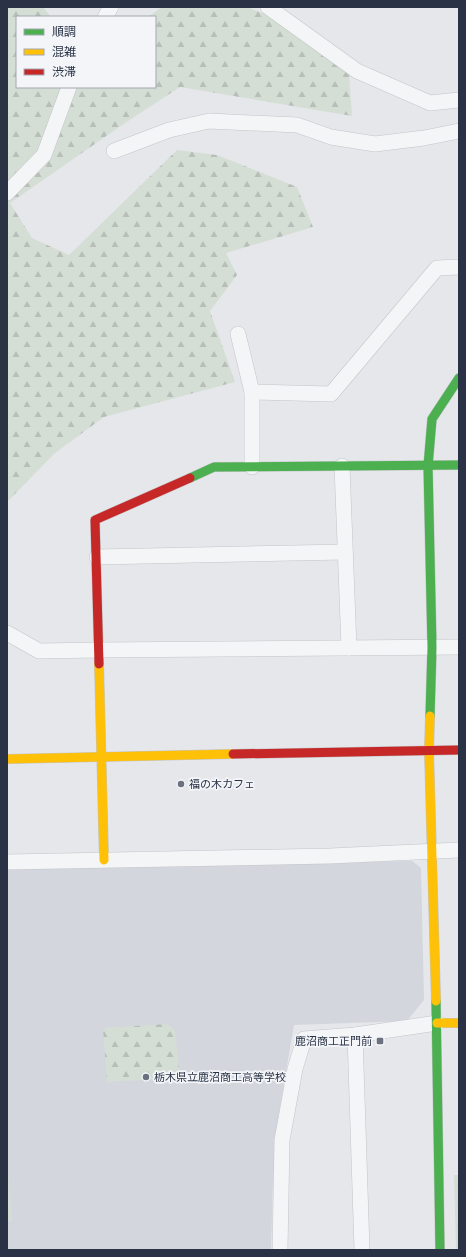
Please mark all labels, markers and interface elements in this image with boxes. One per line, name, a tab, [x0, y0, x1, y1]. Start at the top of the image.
legend	[16, 16, 156, 88]
text: 順調	[52, 24, 76, 39]
text: 混雑	[52, 44, 76, 59]
text: 渋滞	[52, 64, 76, 79]
place label: 福の木カフェ	[189, 777, 255, 791]
marker: 福の木カフェ	[176, 779, 186, 789]
place label: 鹿沼商工正門前	[295, 1034, 372, 1048]
marker: 鹿沼商工正門前	[375, 1036, 385, 1046]
place label: 栃木県立鹿沼商工高等学校	[154, 1070, 286, 1084]
marker: 栃木県立鹿沼商工高等学校	[141, 1072, 151, 1082]

